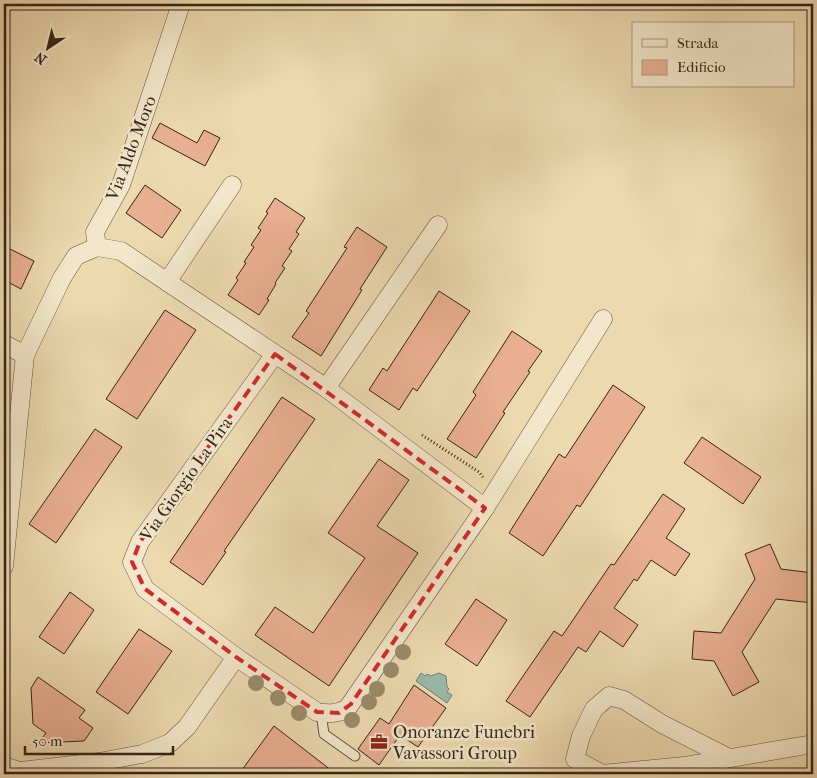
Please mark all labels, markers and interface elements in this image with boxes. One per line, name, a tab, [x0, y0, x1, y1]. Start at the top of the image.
north arrow	[22, 22, 72, 72]
legend	[632, 22, 794, 88]
text: Strada	[677, 34, 720, 52]
text: N	[31, 48, 50, 68]
text: Edificio	[677, 58, 726, 76]
street label: Via Aldo Moro	[102, 93, 161, 204]
street label: Via Giorgio La Pira	[135, 413, 237, 546]
place label: Onoranze Funebri Vavassori Group	[392, 722, 536, 764]
scale bar	[25, 723, 172, 755]
text: 50 m	[32, 732, 63, 750]
office icon: Onoranze Funebri Vavassori Group	[369, 732, 389, 752]

